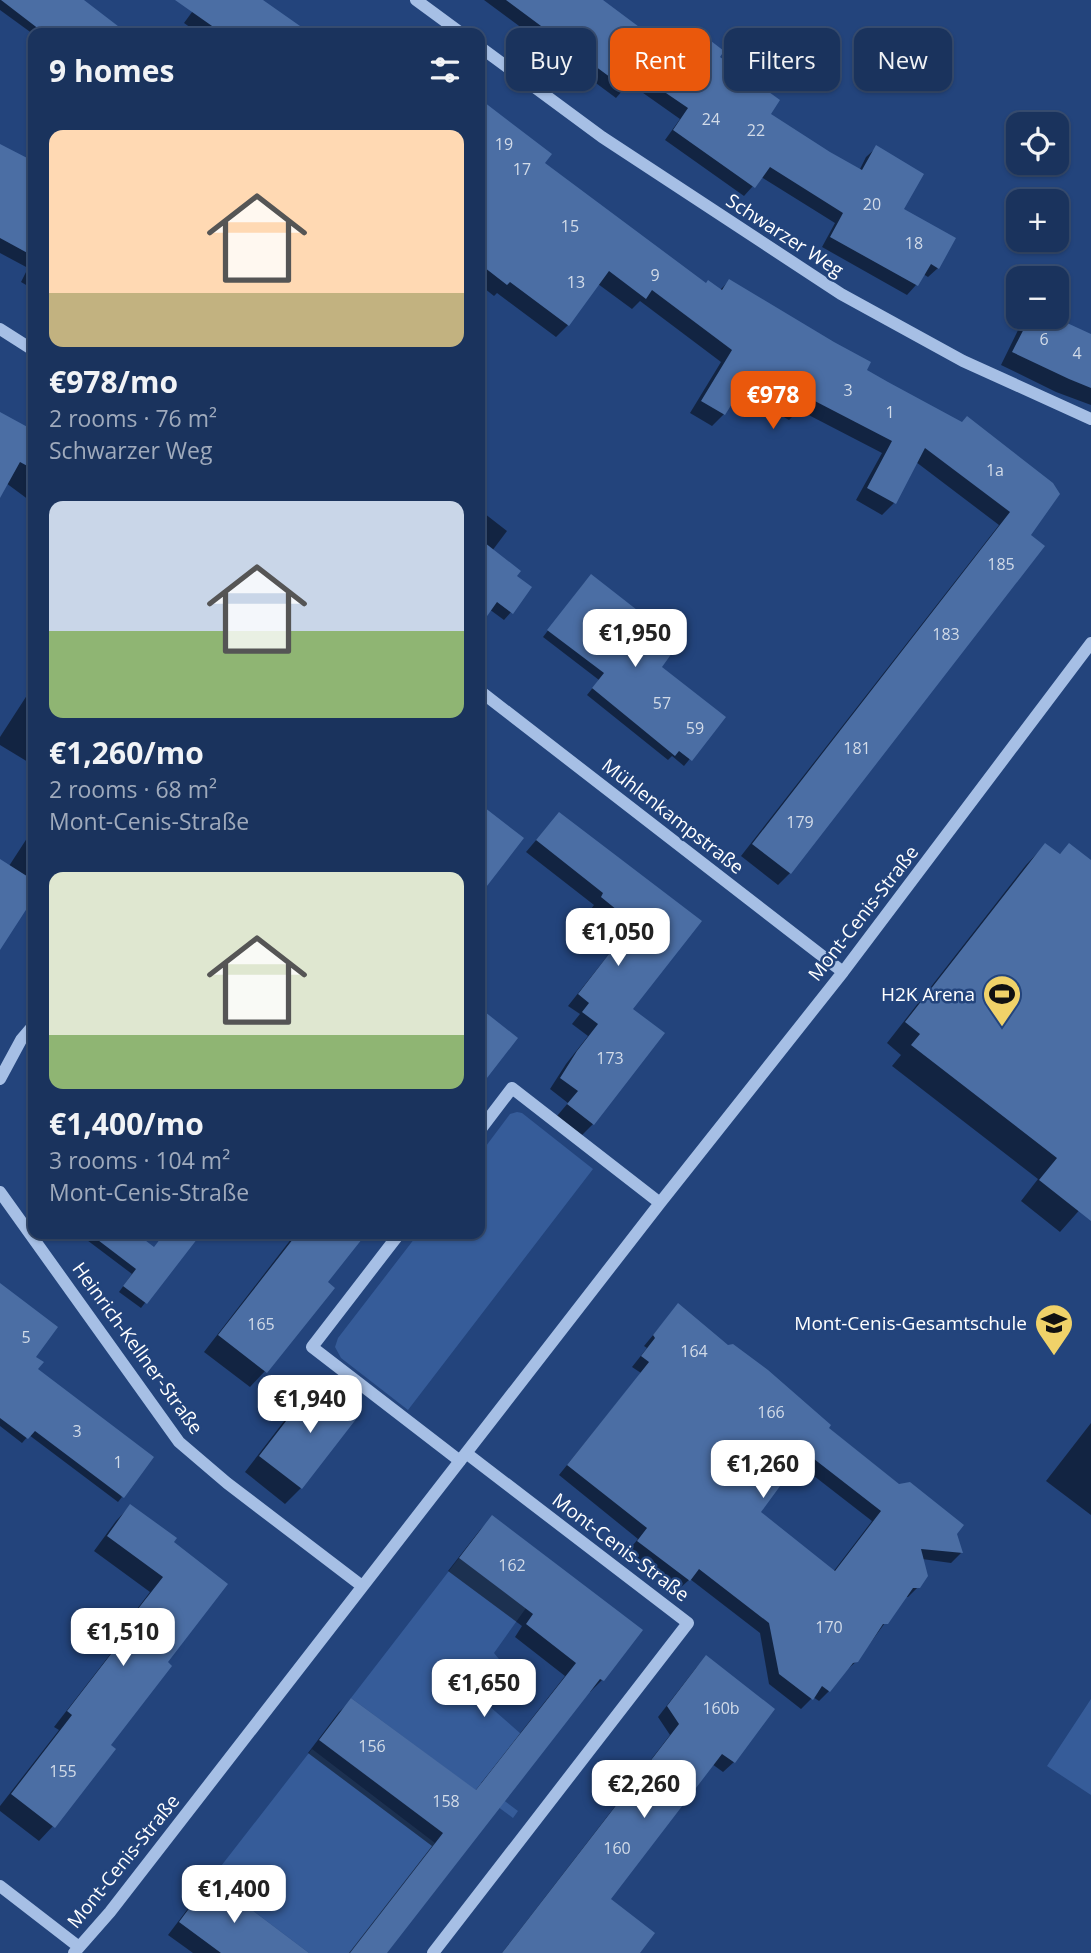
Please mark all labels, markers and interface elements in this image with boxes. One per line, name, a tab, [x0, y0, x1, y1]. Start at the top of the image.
chip: Buy	[506, 28, 596, 91]
chip: Rent	[610, 28, 710, 91]
chip: Filters	[724, 28, 840, 91]
chip: New	[854, 28, 952, 91]
text: 9 homes	[49, 50, 174, 91]
icon: filters	[426, 51, 464, 89]
house number: 24	[702, 108, 720, 130]
map controls	[1006, 112, 1069, 329]
button: locate	[1006, 112, 1069, 175]
house number: 22	[747, 119, 765, 141]
house number: 19	[495, 133, 513, 155]
house number: 17	[513, 158, 531, 180]
icon: home	[194, 175, 320, 301]
street label: Schwarzer Weg	[721, 187, 849, 283]
button: +	[1006, 189, 1069, 252]
house number: 20	[863, 193, 881, 215]
house number: 15	[561, 215, 579, 237]
house number: 18	[905, 232, 923, 254]
house number: 9	[650, 264, 660, 286]
button: −	[1006, 266, 1069, 329]
house number: 13	[567, 271, 585, 293]
house number: 6	[1039, 328, 1049, 350]
house number: 4	[1072, 342, 1082, 364]
text: €978/mo	[49, 361, 178, 402]
pin: €978	[732, 372, 814, 431]
text: €978	[747, 378, 799, 410]
house number: 3	[843, 379, 853, 401]
house number: 1	[885, 401, 895, 423]
text: 2 rooms · 76 m²	[49, 402, 217, 434]
text: Schwarzer Weg	[49, 434, 212, 466]
house number: 1a	[986, 459, 1004, 481]
icon: home	[194, 546, 320, 672]
house number: 185	[987, 553, 1015, 575]
pin: €1,950	[578, 610, 692, 669]
text: €1,950	[599, 616, 671, 648]
house number: 183	[932, 623, 960, 645]
house number: 57	[653, 692, 671, 714]
house number: 59	[686, 717, 704, 739]
text: €1,260/mo	[49, 732, 204, 773]
house number: 181	[843, 737, 871, 759]
street label: Mühlenkampstraße	[596, 752, 750, 880]
text: 2 rooms · 68 m²	[49, 773, 217, 805]
text: Mont-Cenis-Straße	[49, 805, 249, 837]
house number: 179	[786, 811, 814, 833]
street label: Mont-Cenis-Straße	[802, 840, 924, 986]
pin: €1,050	[561, 908, 675, 968]
text: €1,050	[582, 915, 654, 947]
icon: home	[194, 917, 320, 1043]
sports icon: H2K Arena	[981, 973, 1023, 1028]
place label: H2K Arena	[881, 981, 975, 1007]
house number: 173	[596, 1047, 624, 1069]
text: €1,400/mo	[49, 1103, 204, 1144]
text: 3 rooms · 104 m²	[49, 1144, 230, 1176]
text: Mont-Cenis-Straße	[49, 1176, 249, 1208]
street label: Heinrich-Kellner-Straße	[67, 1257, 209, 1439]
school or university icon: Mont-Cenis-Gesamtschule	[1033, 1302, 1075, 1357]
place label: Mont-Cenis-Gesamtschule	[794, 1310, 1027, 1336]
house number: 165	[247, 1313, 275, 1335]
house number: 5	[21, 1326, 31, 1348]
house number: 164	[680, 1340, 708, 1362]
pin: €1,940	[253, 1376, 367, 1435]
text: €1,940	[274, 1382, 346, 1414]
house number: 166	[757, 1401, 785, 1423]
house number: 3	[72, 1420, 82, 1442]
pin: €1,260	[706, 1440, 820, 1500]
text: €1,260	[727, 1447, 799, 1479]
house number: 1	[113, 1451, 123, 1473]
street label: Mont-Cenis-Straße	[547, 1487, 695, 1607]
house number: 162	[498, 1554, 526, 1576]
pin: €1,510	[66, 1608, 180, 1668]
text: €1,510	[87, 1615, 159, 1647]
house number: 170	[815, 1616, 843, 1638]
pin: €1,650	[427, 1660, 541, 1719]
text: €1,650	[448, 1666, 520, 1698]
house number: 160b	[702, 1697, 740, 1719]
house number: 156	[358, 1735, 386, 1757]
house number: 155	[49, 1760, 77, 1782]
pin: €2,260	[587, 1760, 701, 1820]
text: €2,260	[608, 1767, 680, 1799]
street label: Mont-Cenis-Straße	[61, 1789, 185, 1933]
house number: 158	[432, 1790, 460, 1812]
house number: 160	[603, 1837, 631, 1859]
pin: €1,400	[177, 1866, 291, 1925]
text: €1,400	[198, 1872, 270, 1904]

